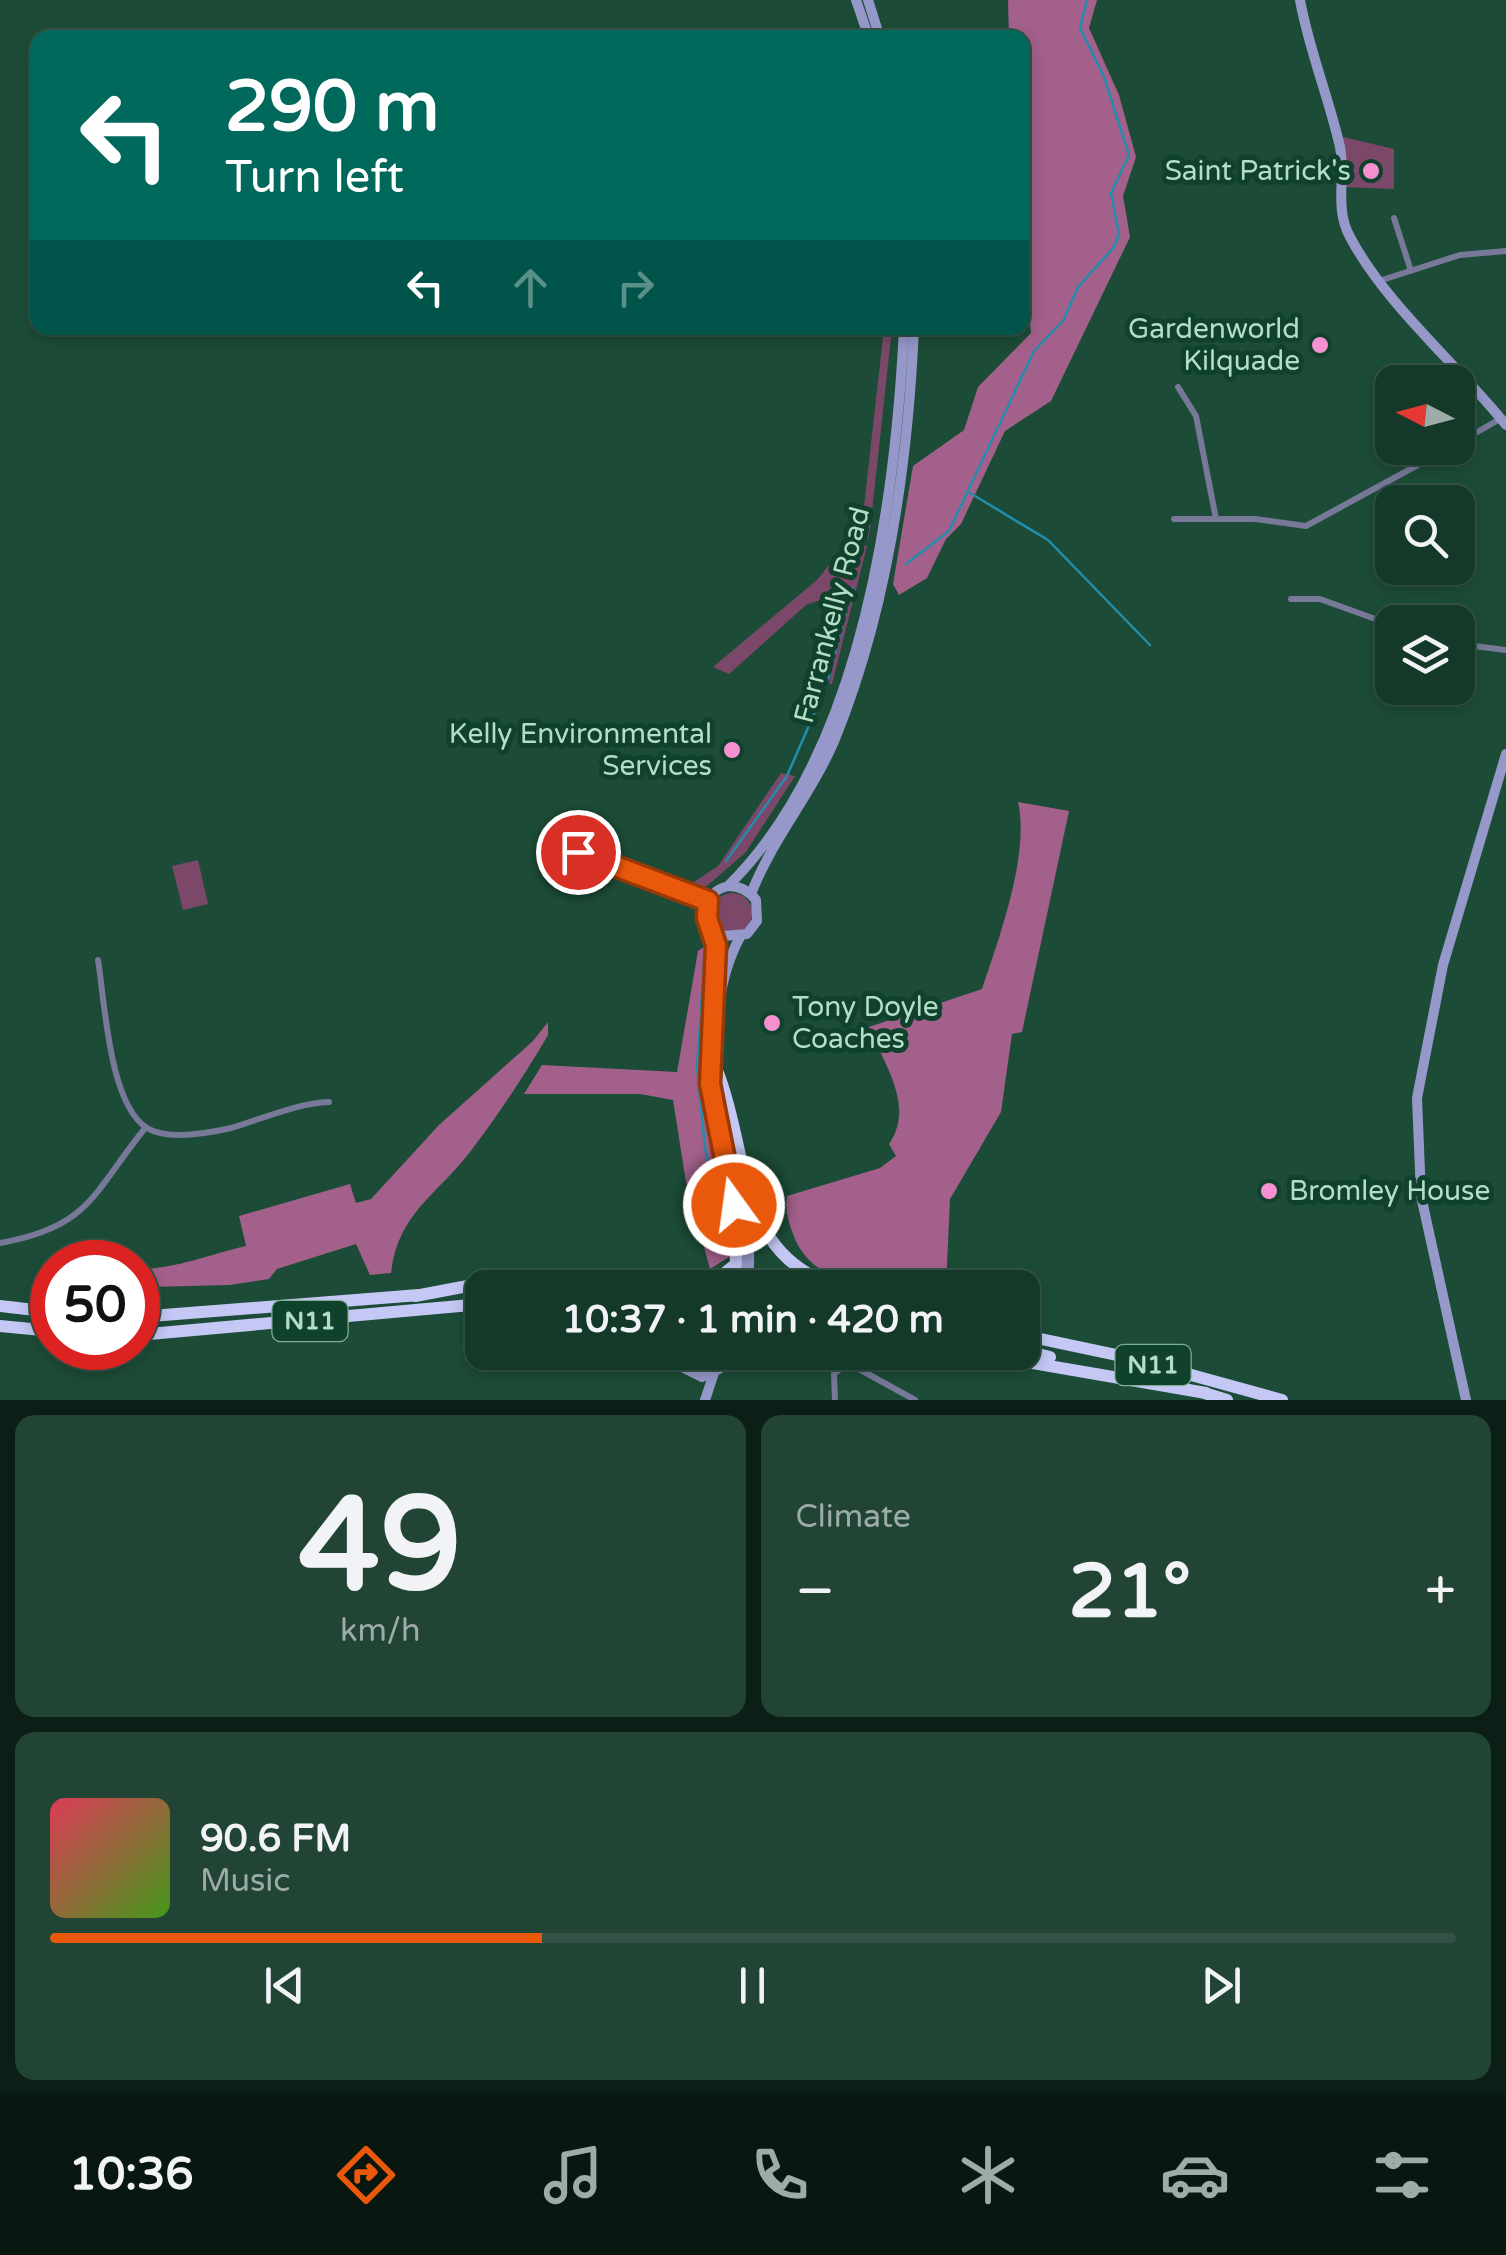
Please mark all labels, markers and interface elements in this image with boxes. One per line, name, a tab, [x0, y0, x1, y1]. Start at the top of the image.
text: 290 m	[225, 66, 439, 150]
icon: left	[60, 70, 190, 200]
text: Turn left	[225, 151, 404, 205]
place label: Saint Patrick's	[1165, 154, 1351, 188]
marker: Saint Patrick's	[1360, 160, 1382, 182]
icon: left	[398, 260, 453, 315]
icon: ahead	[503, 260, 558, 315]
icon: right	[608, 260, 663, 315]
place label: Gardenworld Kilquade	[1128, 312, 1300, 378]
marker: Gardenworld Kilquade	[1309, 334, 1331, 356]
north arrow	[1375, 365, 1475, 465]
map controls	[1375, 365, 1475, 705]
button: search	[1375, 485, 1475, 585]
street label: Farrankelly Road	[787, 503, 877, 727]
button: layers	[1375, 605, 1475, 705]
place label: Kelly Environmental Services	[449, 717, 712, 783]
marker: Kelly Environmental Services	[721, 739, 743, 761]
pin	[536, 810, 621, 895]
icon: arrive	[551, 825, 606, 880]
place label: Tony Doyle Coaches	[792, 990, 939, 1056]
marker: Tony Doyle Coaches	[761, 1012, 783, 1034]
position arrow	[682, 1153, 786, 1257]
place label: Bromley House	[1289, 1174, 1490, 1208]
marker: Bromley House	[1258, 1180, 1280, 1202]
speed limit sign: 50	[30, 1240, 160, 1370]
text: 10:37 · 1 min · 420 m	[561, 1297, 944, 1343]
road number: N11	[272, 1301, 348, 1341]
road number: N11	[1116, 1345, 1190, 1385]
text: 49	[299, 1469, 462, 1625]
text: Climate	[796, 1498, 911, 1536]
text: 21°	[1069, 1547, 1191, 1637]
text: −	[796, 1559, 835, 1625]
text: +	[1425, 1559, 1456, 1625]
text: km/h	[340, 1612, 420, 1650]
text: 90.6 FM	[200, 1816, 351, 1862]
text: Music	[200, 1862, 290, 1900]
icon: previous	[257, 1958, 312, 2013]
icon: pause	[725, 1958, 780, 2013]
icon: next	[1194, 1958, 1249, 2013]
icon: directions	[331, 2140, 401, 2210]
icon: music	[538, 2140, 608, 2210]
icon: phone	[745, 2140, 815, 2210]
icon: climate	[953, 2140, 1023, 2210]
icon: car	[1160, 2140, 1230, 2210]
icon: filters	[1367, 2140, 1437, 2210]
text: 10:36	[69, 2148, 193, 2202]

